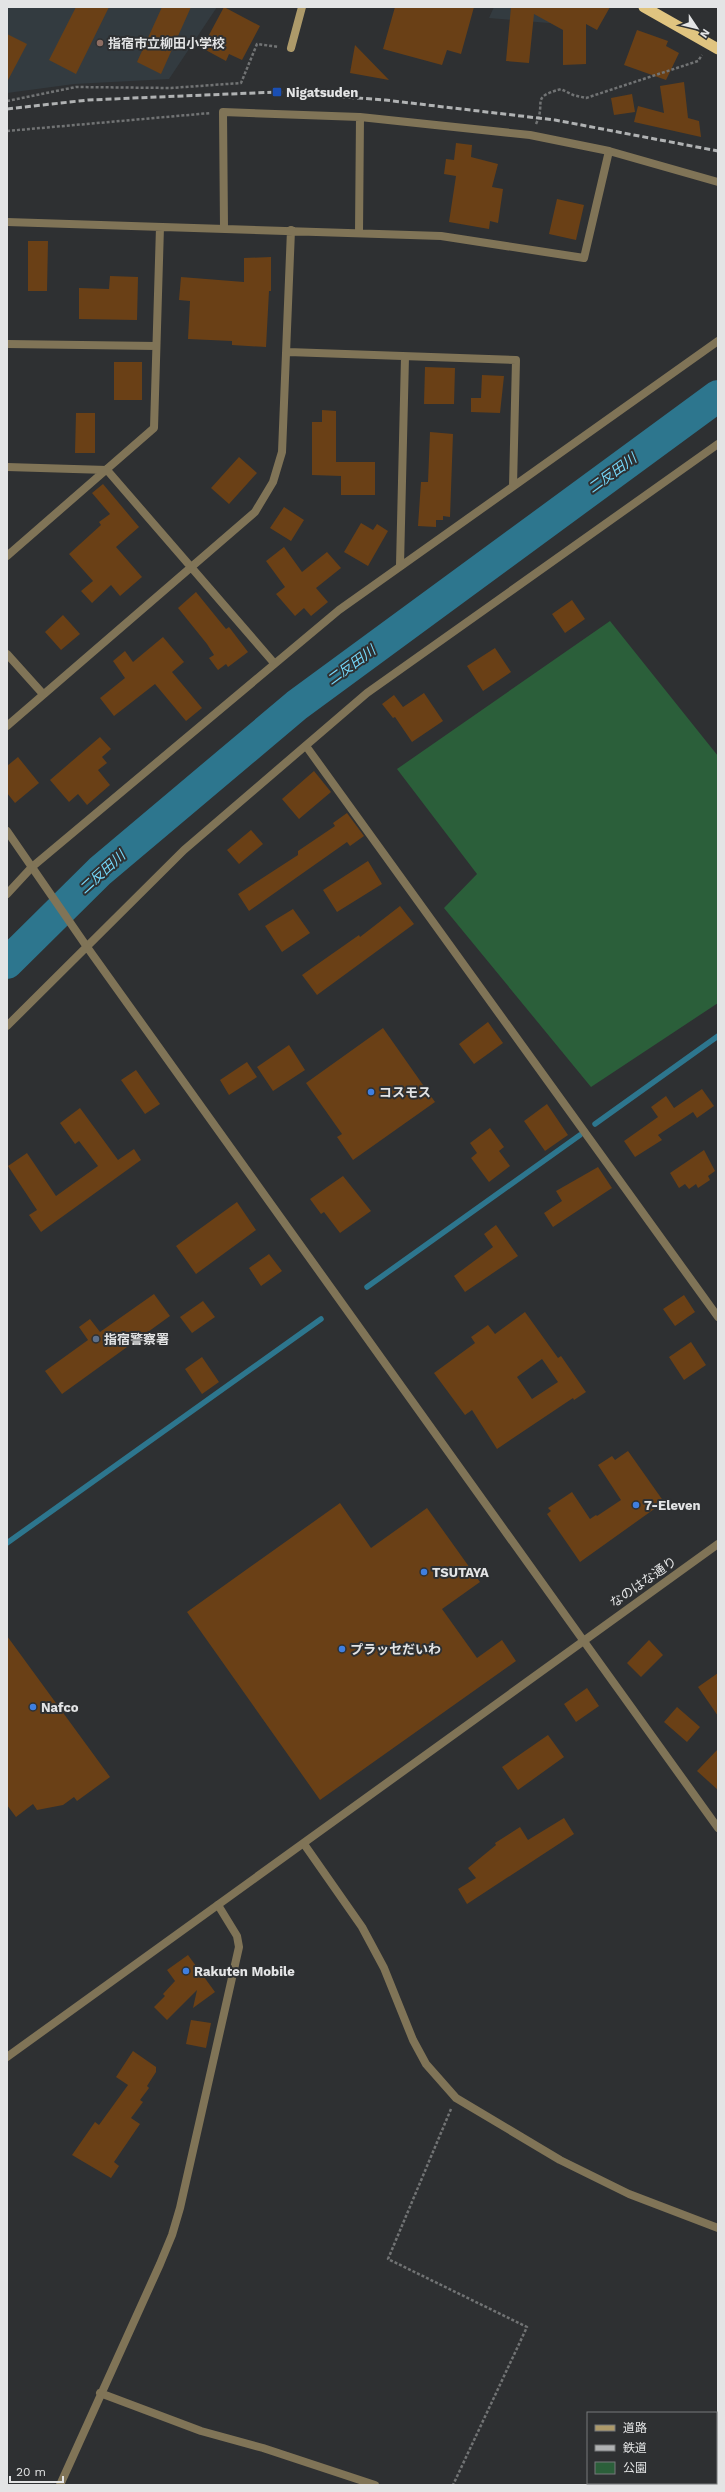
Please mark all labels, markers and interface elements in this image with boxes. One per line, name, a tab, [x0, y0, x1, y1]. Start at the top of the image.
north arrow	[677, 8, 717, 48]
text: N	[697, 26, 712, 41]
place label: 指宿市立柳田小学校	[108, 36, 225, 51]
marker: 指宿市立柳田小学校	[95, 38, 105, 48]
place label: Nigatsuden	[286, 85, 358, 100]
marker: Nigatsuden	[271, 86, 283, 98]
water label: 二反田川	[585, 449, 641, 496]
water label: 二反田川	[324, 641, 380, 688]
water label: 二反田川	[76, 846, 130, 897]
place label: コスモス	[379, 1085, 431, 1100]
marker: コスモス	[366, 1087, 376, 1097]
place label: 指宿警察署	[104, 1332, 169, 1347]
marker: 指宿警察署	[91, 1334, 101, 1344]
place label: 7-Eleven	[644, 1498, 701, 1513]
marker: 7-Eleven	[631, 1500, 641, 1510]
street label: なのはな通り	[607, 1553, 679, 1611]
place label: TSUTAYA	[432, 1565, 489, 1580]
marker: TSUTAYA	[419, 1567, 429, 1577]
place label: プラッセだいわ	[350, 1642, 441, 1657]
marker: プラッセだいわ	[337, 1644, 347, 1654]
place label: Nafco	[41, 1700, 79, 1715]
marker: Nafco	[28, 1702, 38, 1712]
place label: Rakuten Mobile	[194, 1964, 295, 1979]
marker: Rakuten Mobile	[181, 1966, 191, 1976]
legend	[587, 2412, 717, 2484]
text: 道路	[623, 2421, 647, 2435]
text: 鉄道	[623, 2441, 647, 2455]
scale bar	[10, 2458, 63, 2484]
text: 公園	[623, 2461, 647, 2475]
text: 20 m	[16, 2465, 46, 2479]

